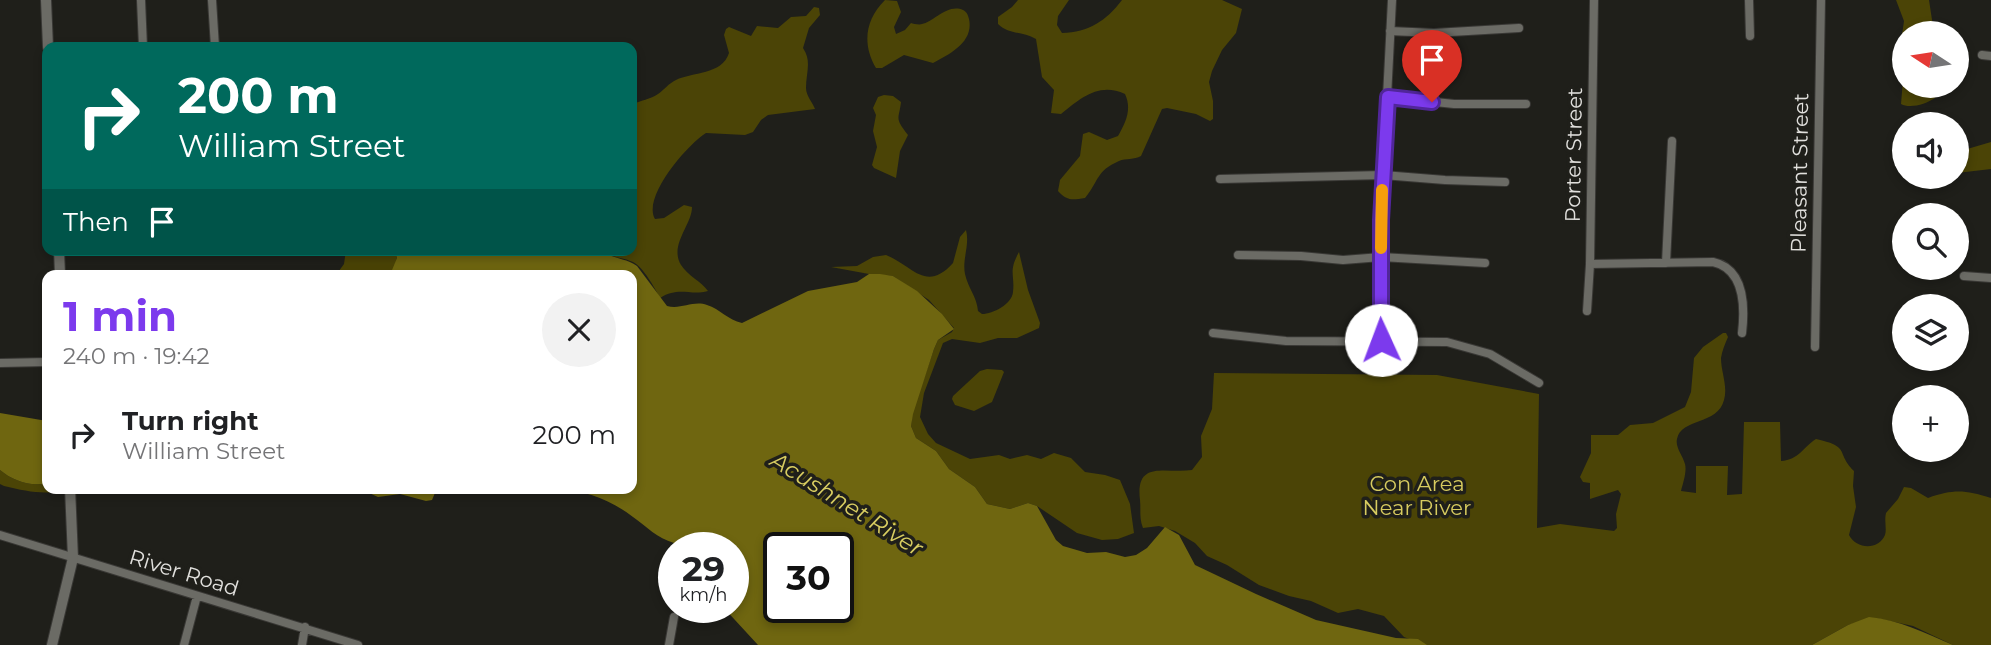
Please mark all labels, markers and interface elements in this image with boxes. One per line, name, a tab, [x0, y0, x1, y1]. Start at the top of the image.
north arrow	[1892, 21, 1969, 98]
map controls	[1892, 21, 1969, 462]
pin	[1402, 30, 1462, 102]
icon: arrive	[1413, 41, 1451, 79]
text: 200 m	[178, 66, 339, 125]
icon: right	[63, 70, 154, 161]
street label: Porter Street	[1560, 87, 1587, 223]
street label: Pleasant Street	[1786, 93, 1813, 253]
button: sound	[1892, 112, 1969, 189]
text: William Street	[178, 126, 405, 165]
icon: arrive	[143, 203, 181, 241]
button: search	[1892, 203, 1969, 280]
text: Then	[63, 206, 129, 238]
text: 1 min	[63, 290, 177, 342]
button: close	[542, 293, 616, 367]
button: layers	[1892, 294, 1969, 371]
position arrow	[1344, 303, 1418, 377]
text: 240 m · 19:42	[63, 342, 210, 370]
button: +	[1892, 385, 1969, 462]
text: Turn right	[122, 405, 258, 437]
icon: right	[63, 416, 101, 454]
text: 200 m	[532, 419, 616, 451]
text: William Street	[122, 437, 285, 465]
water label: Acushnet River	[764, 445, 929, 563]
park label: Con Area Near River	[1363, 471, 1471, 520]
speed limit sign: 30	[763, 532, 854, 623]
street label: River Road	[126, 544, 242, 601]
text: 29	[682, 547, 725, 590]
text: km/h	[679, 584, 728, 606]

